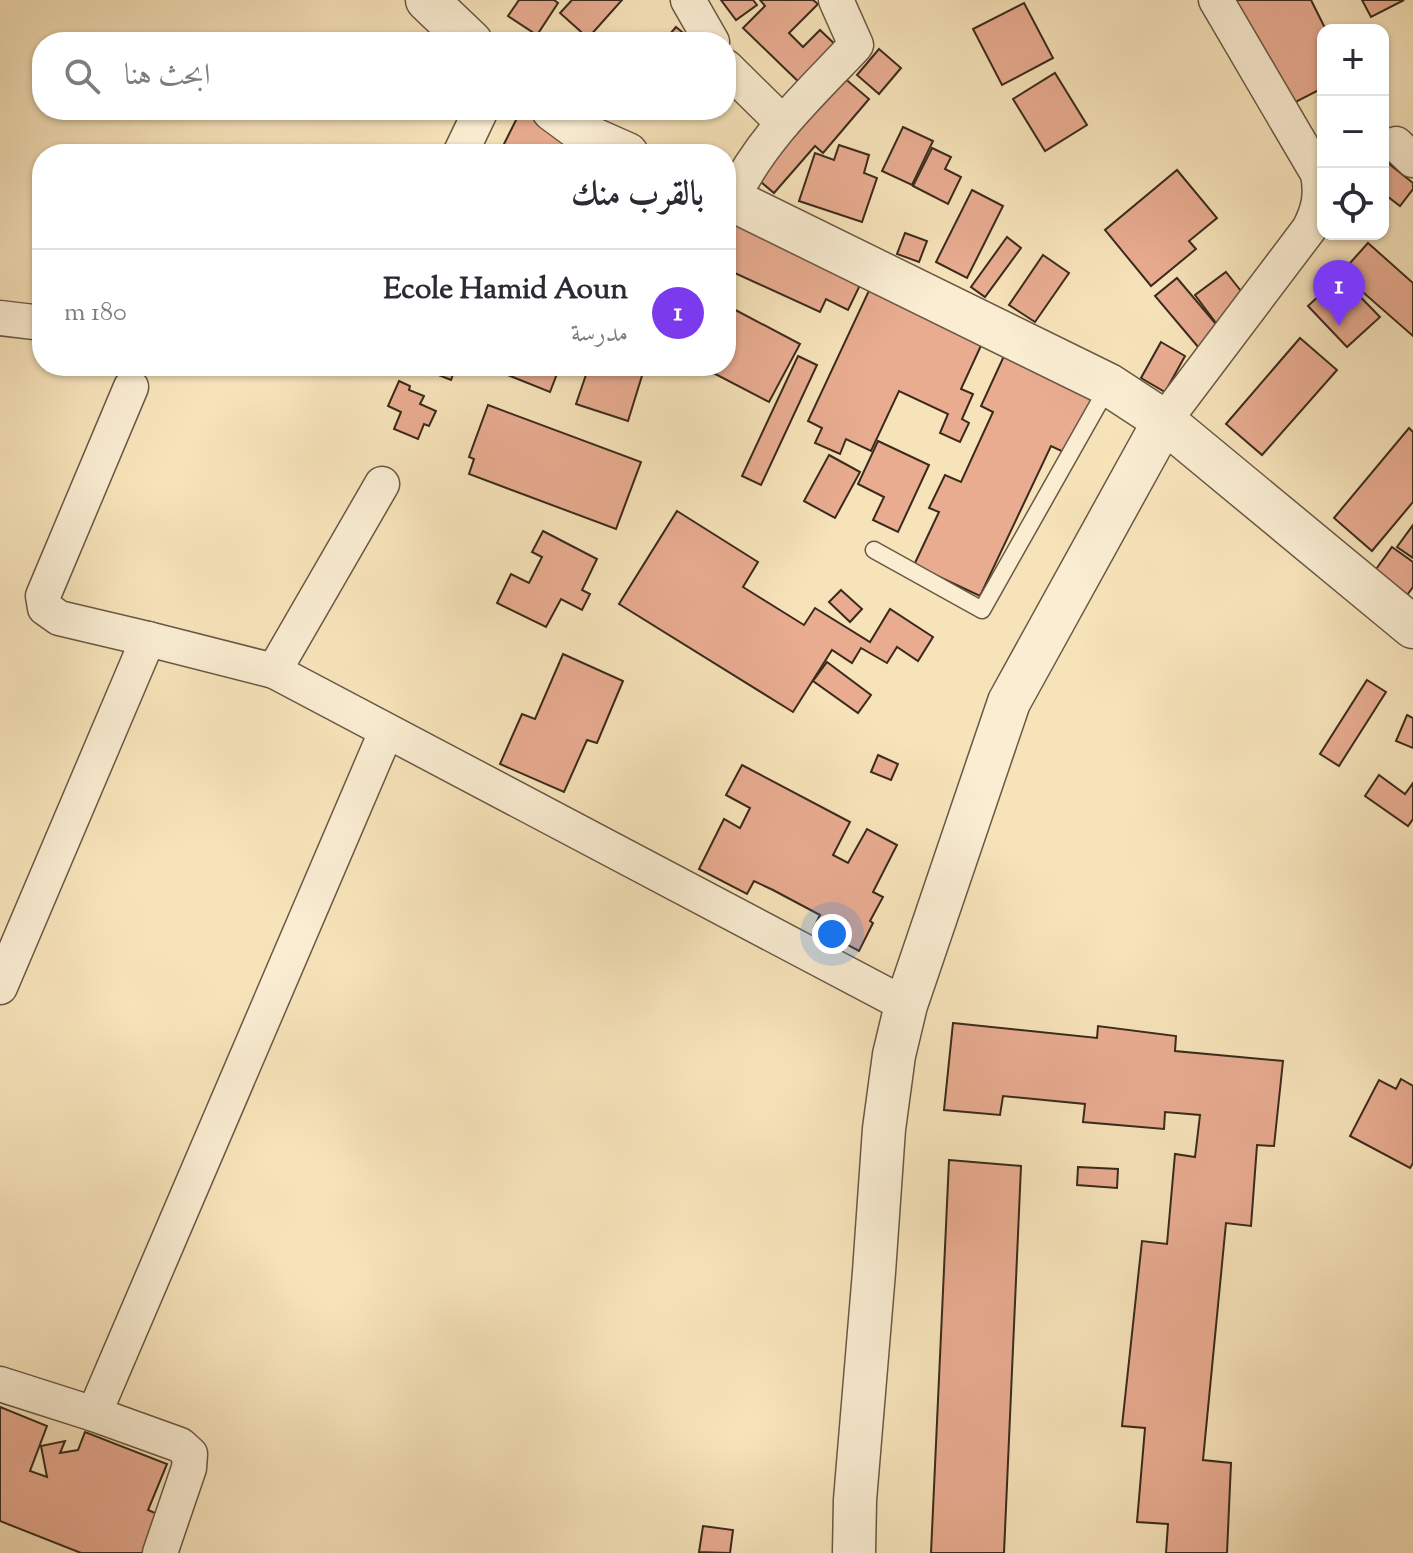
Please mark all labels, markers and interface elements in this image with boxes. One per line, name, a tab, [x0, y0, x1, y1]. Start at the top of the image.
map controls	[1317, 24, 1389, 240]
button: +	[1317, 24, 1389, 96]
search box	[32, 32, 736, 120]
icon: search	[60, 54, 104, 98]
text: ابحث هنا	[124, 55, 210, 98]
button: −	[1317, 96, 1389, 168]
button: locate	[1317, 168, 1389, 240]
text: بالقرب منك	[571, 171, 704, 220]
pin: 1	[1313, 260, 1365, 326]
text: Ecole Hamid Aoun	[383, 269, 628, 312]
text: 180 m	[64, 295, 127, 332]
text: 1	[674, 295, 682, 332]
text: مدرسة	[571, 316, 628, 353]
your location	[812, 914, 852, 954]

